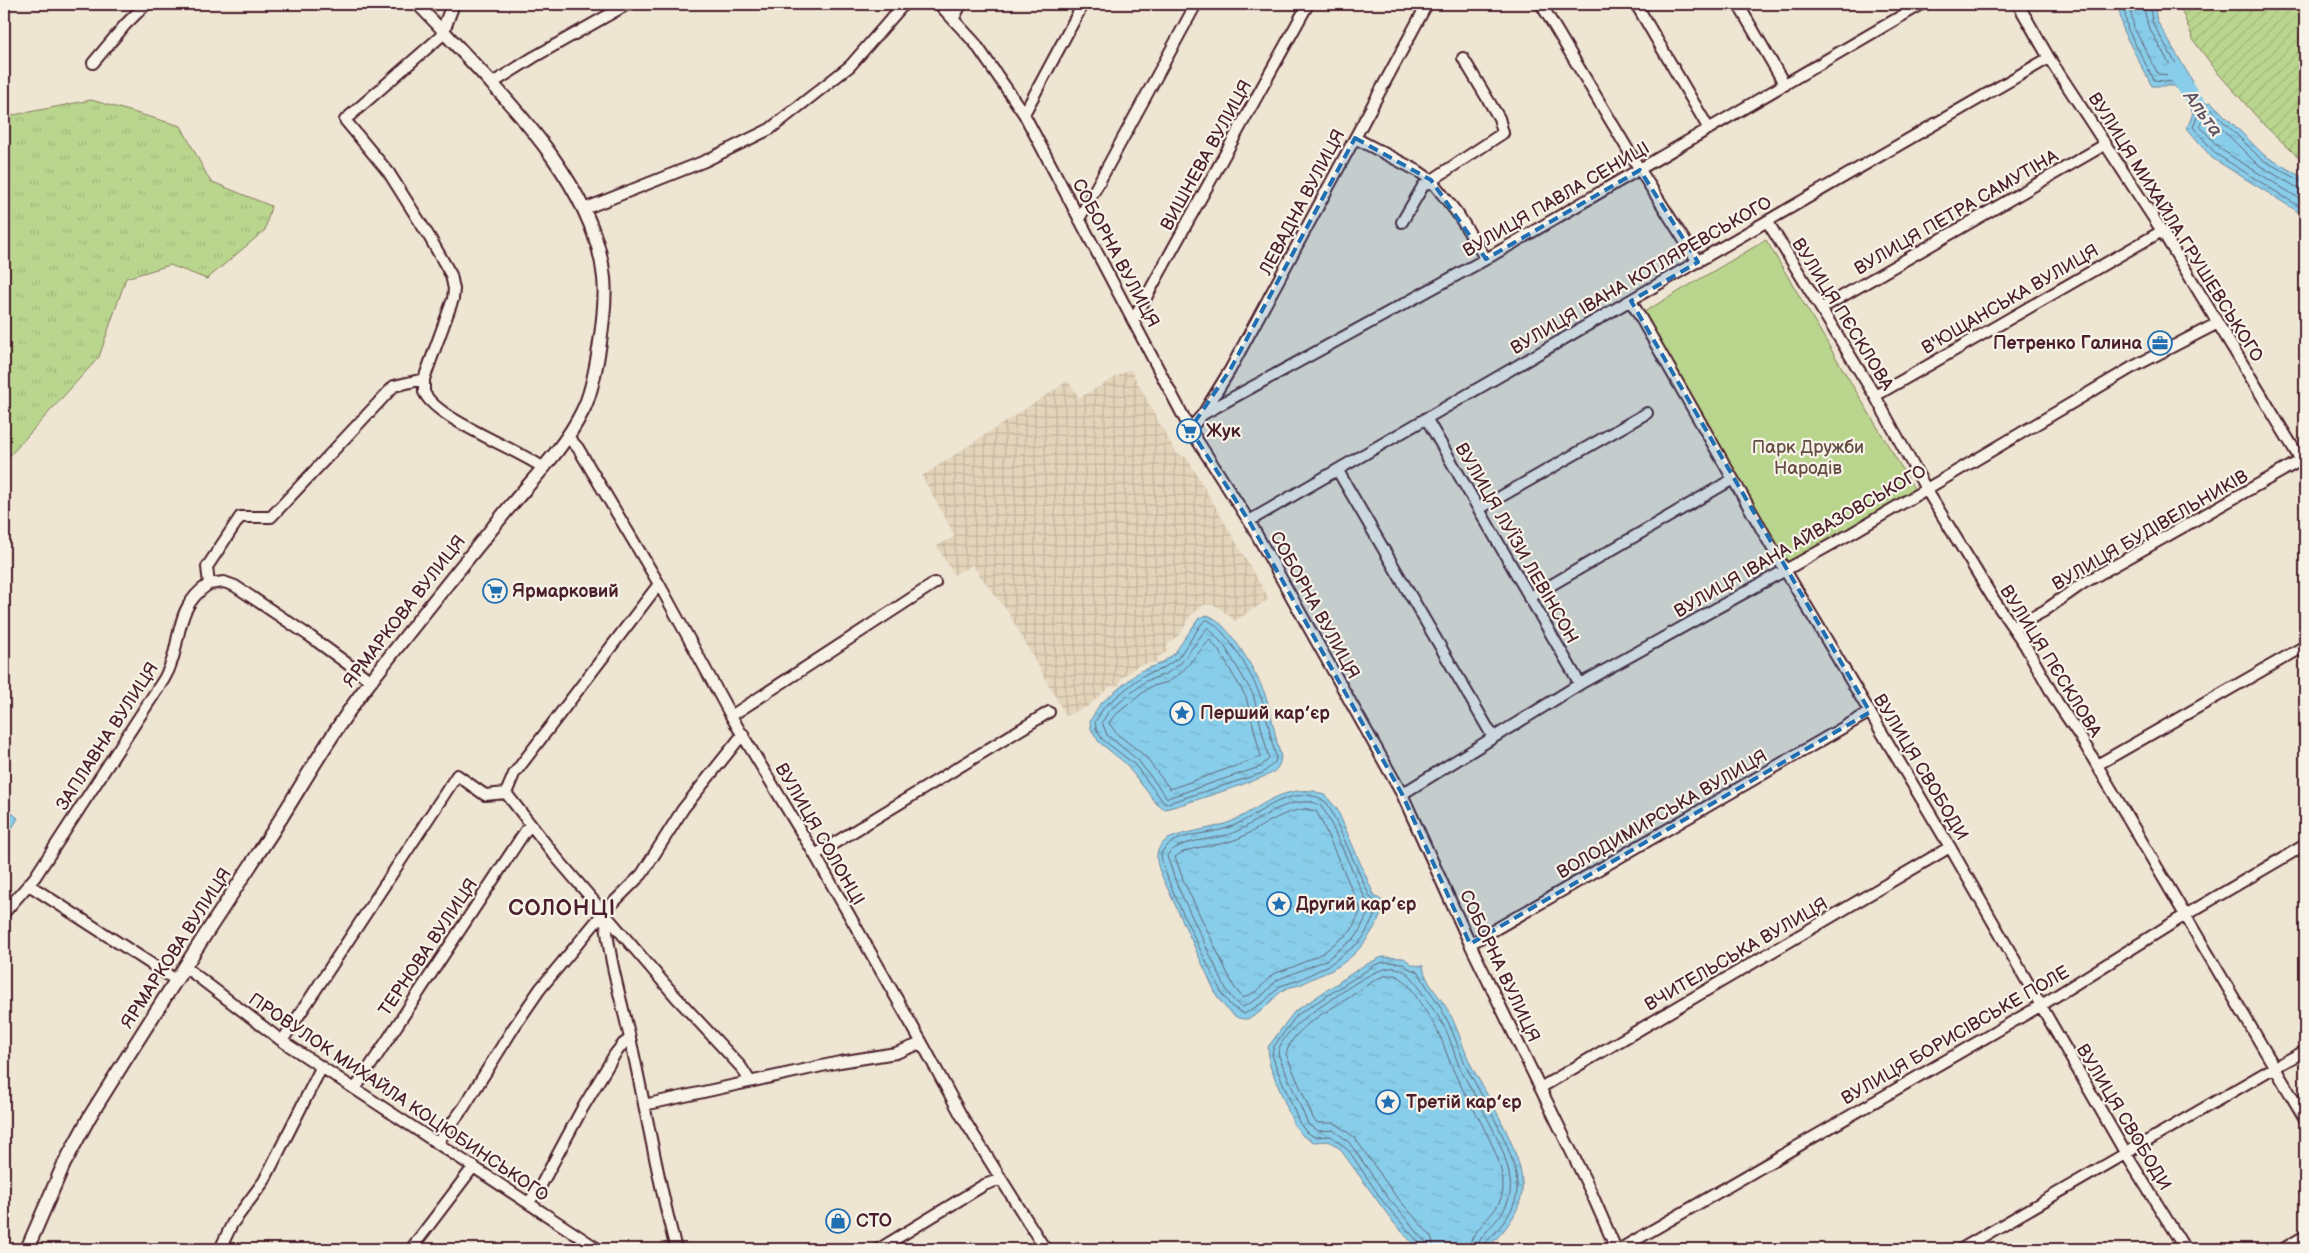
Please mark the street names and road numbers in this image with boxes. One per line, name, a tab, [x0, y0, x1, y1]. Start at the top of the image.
street label: ВИШНЕВА ВУЛИЦЯ	[1156, 76, 1257, 234]
street label: ВУЛИЦЯ МИХАЙЛА ГРУШЕВСЬКОГО	[2084, 89, 2268, 366]
street label: ЛЕВАДНА ВУЛИЦЯ	[1255, 126, 1350, 279]
street label: ВУЛИЦЯ ПАВЛА СЕНИЦІ	[1459, 137, 1653, 261]
street label: ВУЛИЦЯ ПЕТРА САМУТІНА	[1851, 145, 2062, 279]
street label: СОБОРНА ВУЛИЦЯ	[1067, 175, 1164, 331]
street label: ВУЛИЦЯ ІВАНА КОТЛЯРЕВСЬКОГО	[1507, 192, 1776, 359]
street label: ВУЛИЦЯ ПЄСКЛОВА	[1787, 234, 1898, 394]
street label: В'ЮЩАНСЬКА ВУЛИЦЯ	[1918, 240, 2102, 359]
street label: ВУЛИЦЯ ЛУЇЗИ ЛЕВІНСОН	[1450, 439, 1584, 647]
street label: ВУЛИЦЯ ІВАНА АЙВАЗОВСЬКОГО	[1671, 460, 1930, 622]
street label: ВУЛИЦЯ БУДІВЕЛЬНИКІВ	[2049, 466, 2252, 595]
street label: СОБОРНА ВУЛИЦЯ	[1265, 528, 1364, 683]
street label: ЯРМАРКОВА ВУЛИЦЯ	[339, 531, 470, 691]
street label: ВУЛИЦЯ ПЄСКЛОВА	[1995, 581, 2106, 741]
street label: ЗАПЛАВНА ВУЛИЦЯ	[52, 658, 163, 814]
street label: ВУЛИЦЯ СВОБОДИ	[1869, 690, 1973, 844]
street label: ВОЛОДИМИРСЬКА ВУЛИЦЯ	[1553, 745, 1771, 883]
street label: ВУЛИЦЯ СОЛОНЦІ	[770, 759, 869, 909]
street label: ЯРМАРКОВА ВУЛИЦЯ	[117, 864, 236, 1032]
street label: ТЕРНОВА ВУЛИЦЯ	[375, 875, 482, 1020]
street label: СОБОРНА ВУЛИЦЯ	[1455, 887, 1544, 1046]
street label: ВЧИТЕЛЬСЬКА ВУЛИЦЯ	[1641, 893, 1832, 1016]
street label: ВУЛИЦЯ БОРИСІВСЬКЕ ПОЛЕ	[1838, 961, 2073, 1109]
street label: ПРОВУЛОК МИХАЙЛА КОЦЮБИНСЬКОГО	[245, 989, 553, 1206]
street label: ВУЛИЦЯ СВОБОДИ	[2072, 1040, 2176, 1194]

